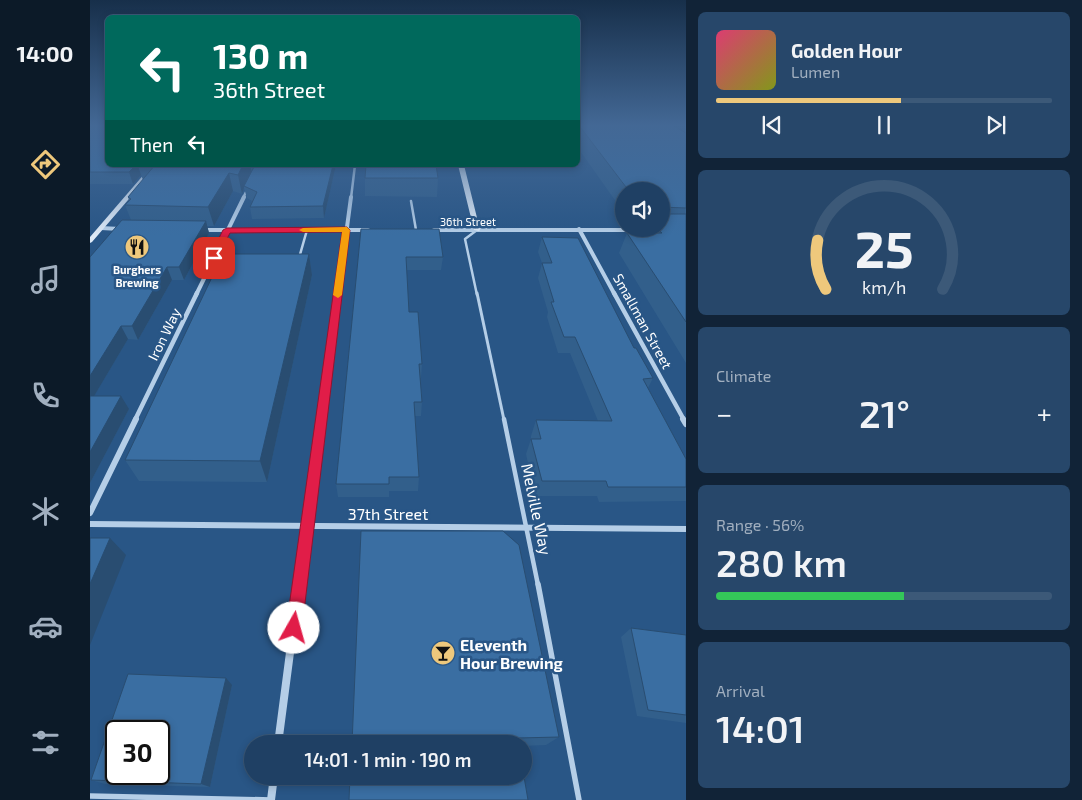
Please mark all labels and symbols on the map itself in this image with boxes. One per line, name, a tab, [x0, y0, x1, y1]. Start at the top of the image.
street label: 36th Street	[440, 215, 496, 228]
restaurant icon: Burghers Brewing	[124, 234, 150, 260]
pin	[193, 237, 235, 279]
place label: Burghers Brewing	[113, 263, 161, 289]
street label: Smallman Street	[610, 270, 676, 372]
street label: Iron Way	[144, 304, 184, 363]
street label: Melville Way	[518, 461, 556, 557]
street label: 37th Street	[348, 504, 428, 523]
position arrow	[267, 601, 319, 653]
place label: Eleventh Hour Brewing	[460, 635, 564, 672]
bar icon: Eleventh Hour Brewing	[430, 640, 456, 666]
speed limit sign: 30	[105, 720, 170, 785]

